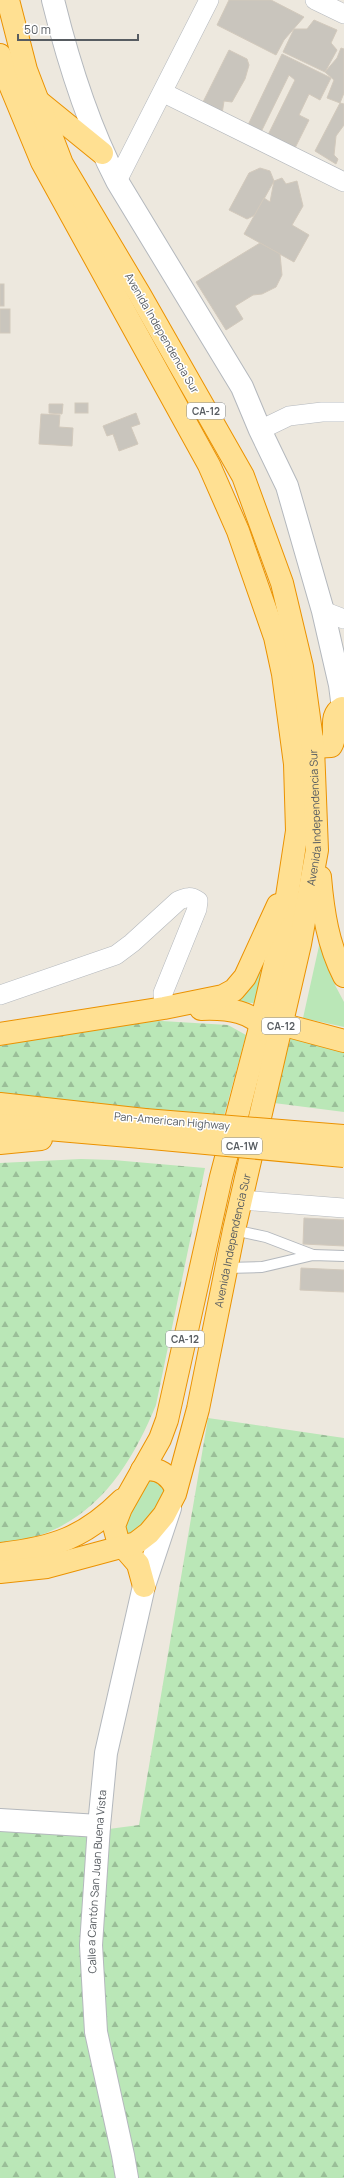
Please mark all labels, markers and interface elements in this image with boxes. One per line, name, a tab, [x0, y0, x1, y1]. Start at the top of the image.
scale bar	[18, 16, 138, 42]
text: 50 m	[24, 21, 51, 38]
street label: Avenida Independencia Sur	[122, 270, 203, 396]
road number: CA-12	[187, 403, 225, 419]
street label: Avenida Independencia Sur	[303, 749, 324, 887]
road number: CA-12	[262, 1018, 300, 1034]
street label: Pan-American Highway	[113, 1108, 231, 1133]
road number: CA-1W	[222, 1138, 262, 1154]
street label: Avenida Independencia Sur	[211, 1172, 254, 1309]
road number: CA-12	[166, 1331, 204, 1347]
street label: Calle a Cantón San Juan Buena Vista	[83, 1789, 109, 1974]

